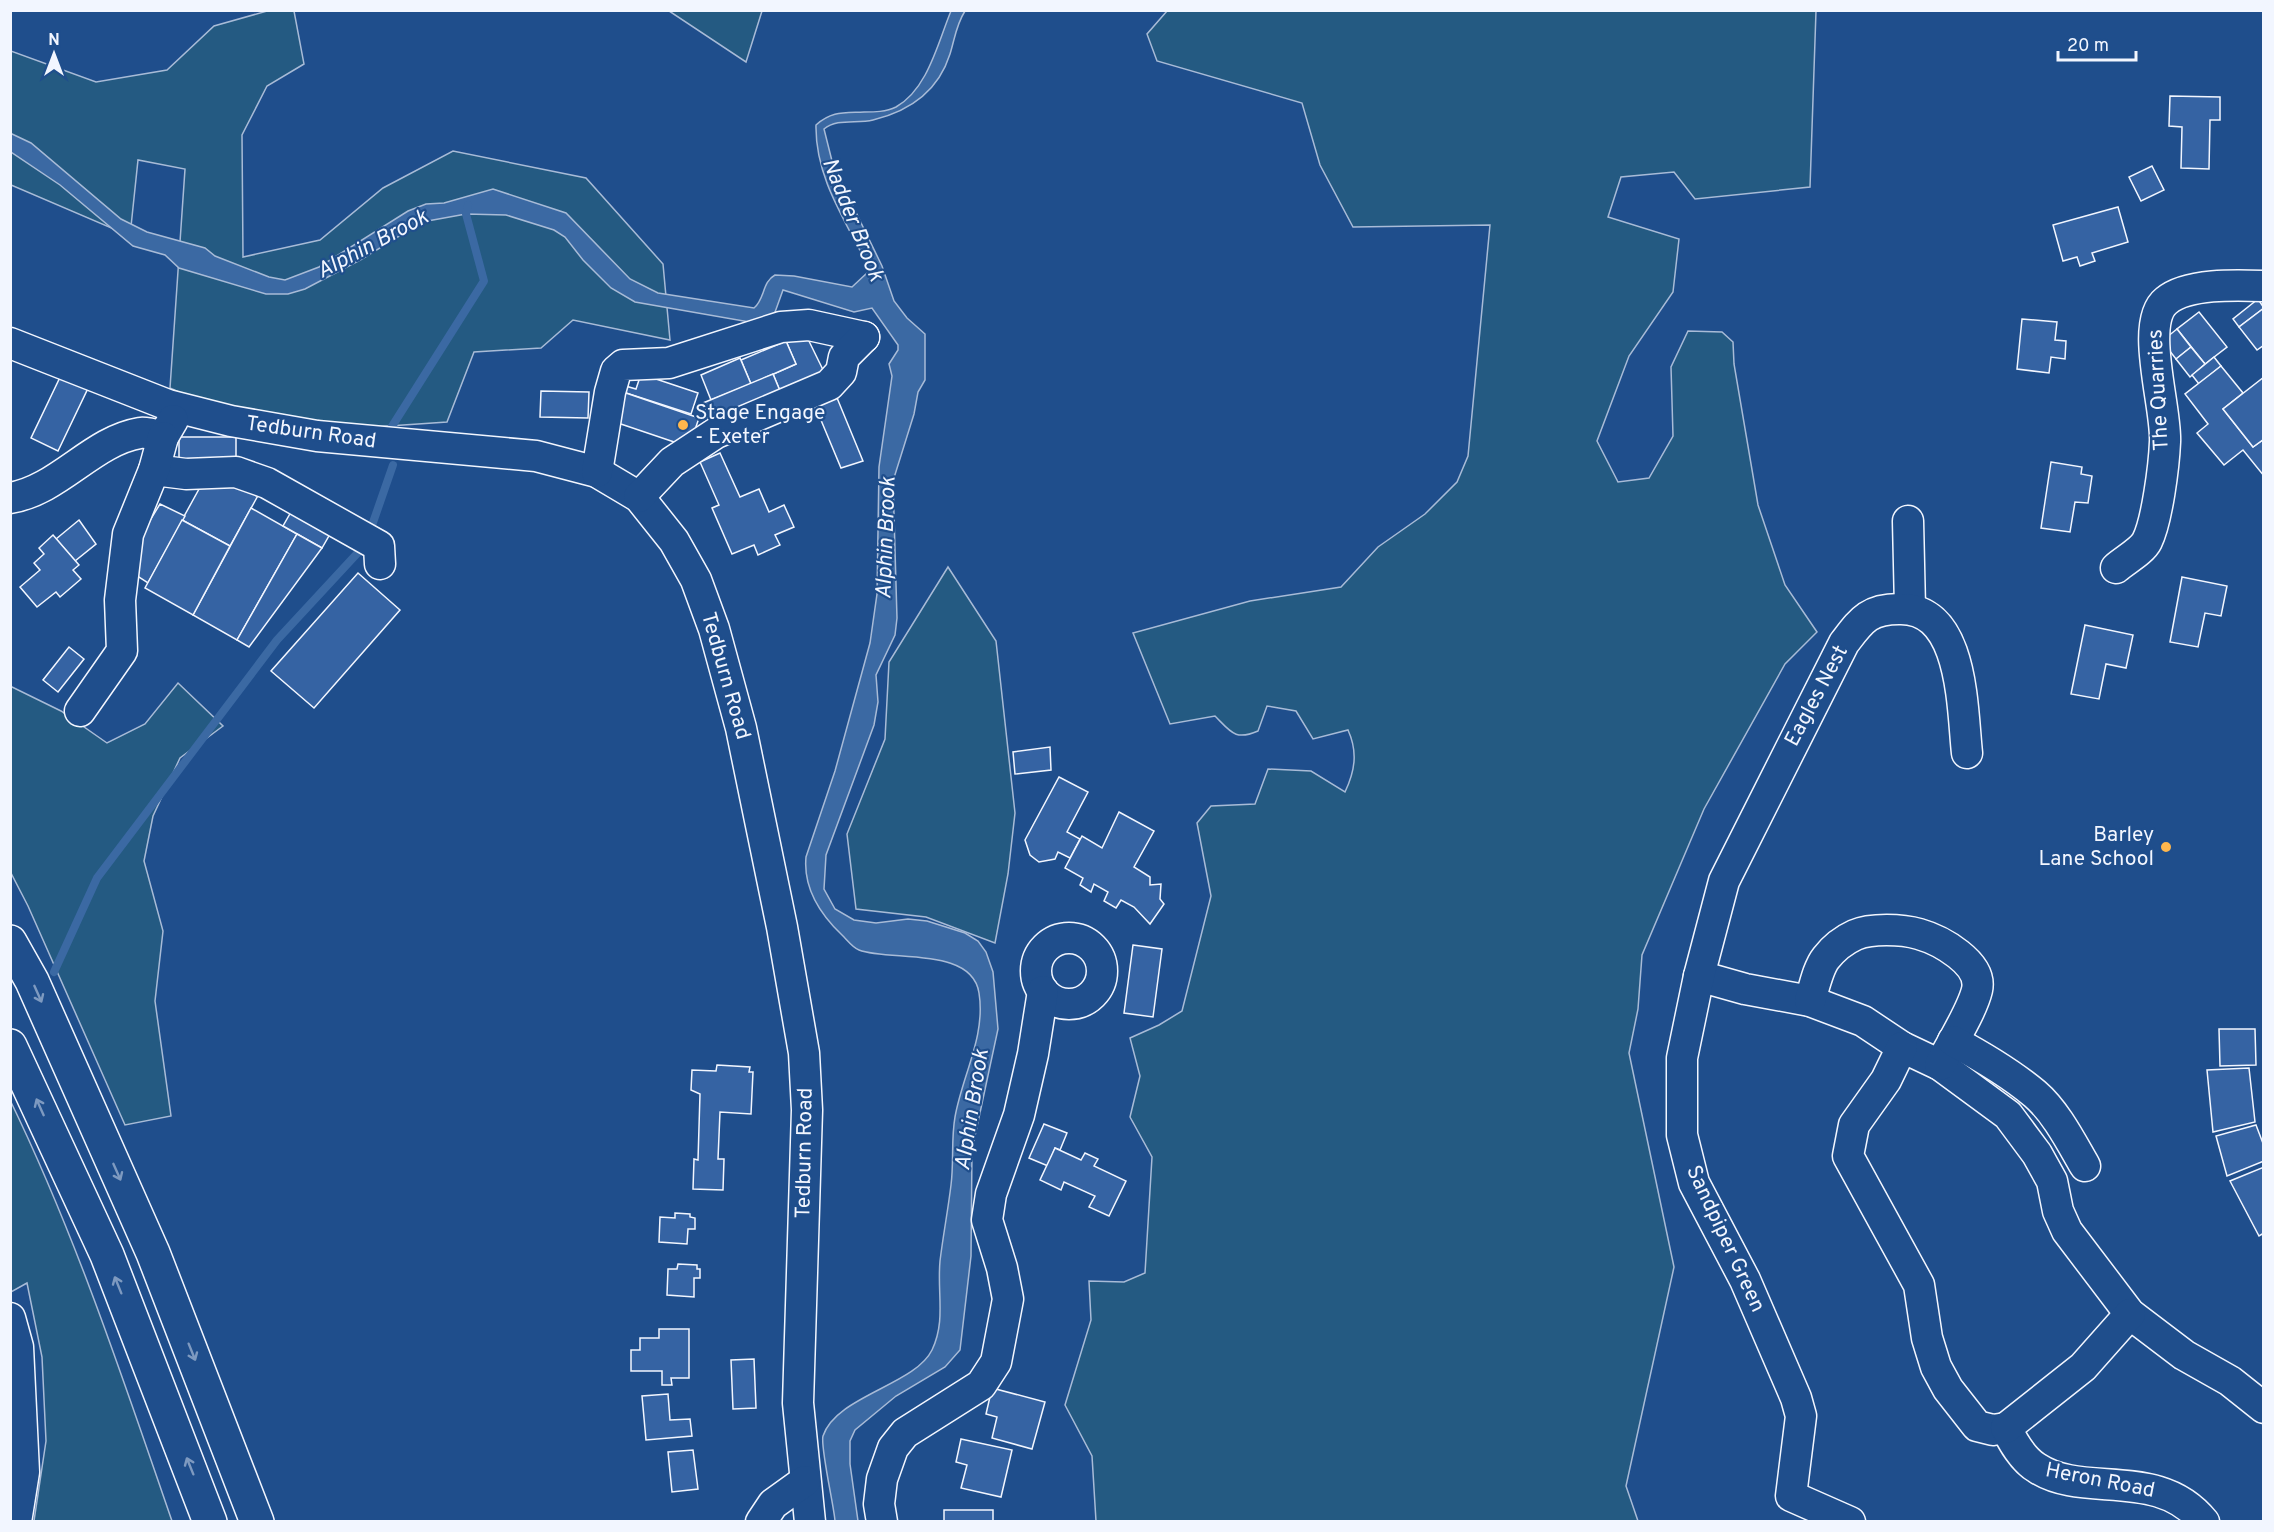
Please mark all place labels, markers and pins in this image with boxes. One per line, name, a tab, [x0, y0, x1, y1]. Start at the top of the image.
place label: Stage Engage - Exeter	[695, 400, 825, 451]
marker: Stage Engage - Exeter	[676, 418, 690, 432]
place label: Barley Lane School	[2038, 822, 2154, 873]
marker: Barley Lane School	[2159, 840, 2173, 854]

